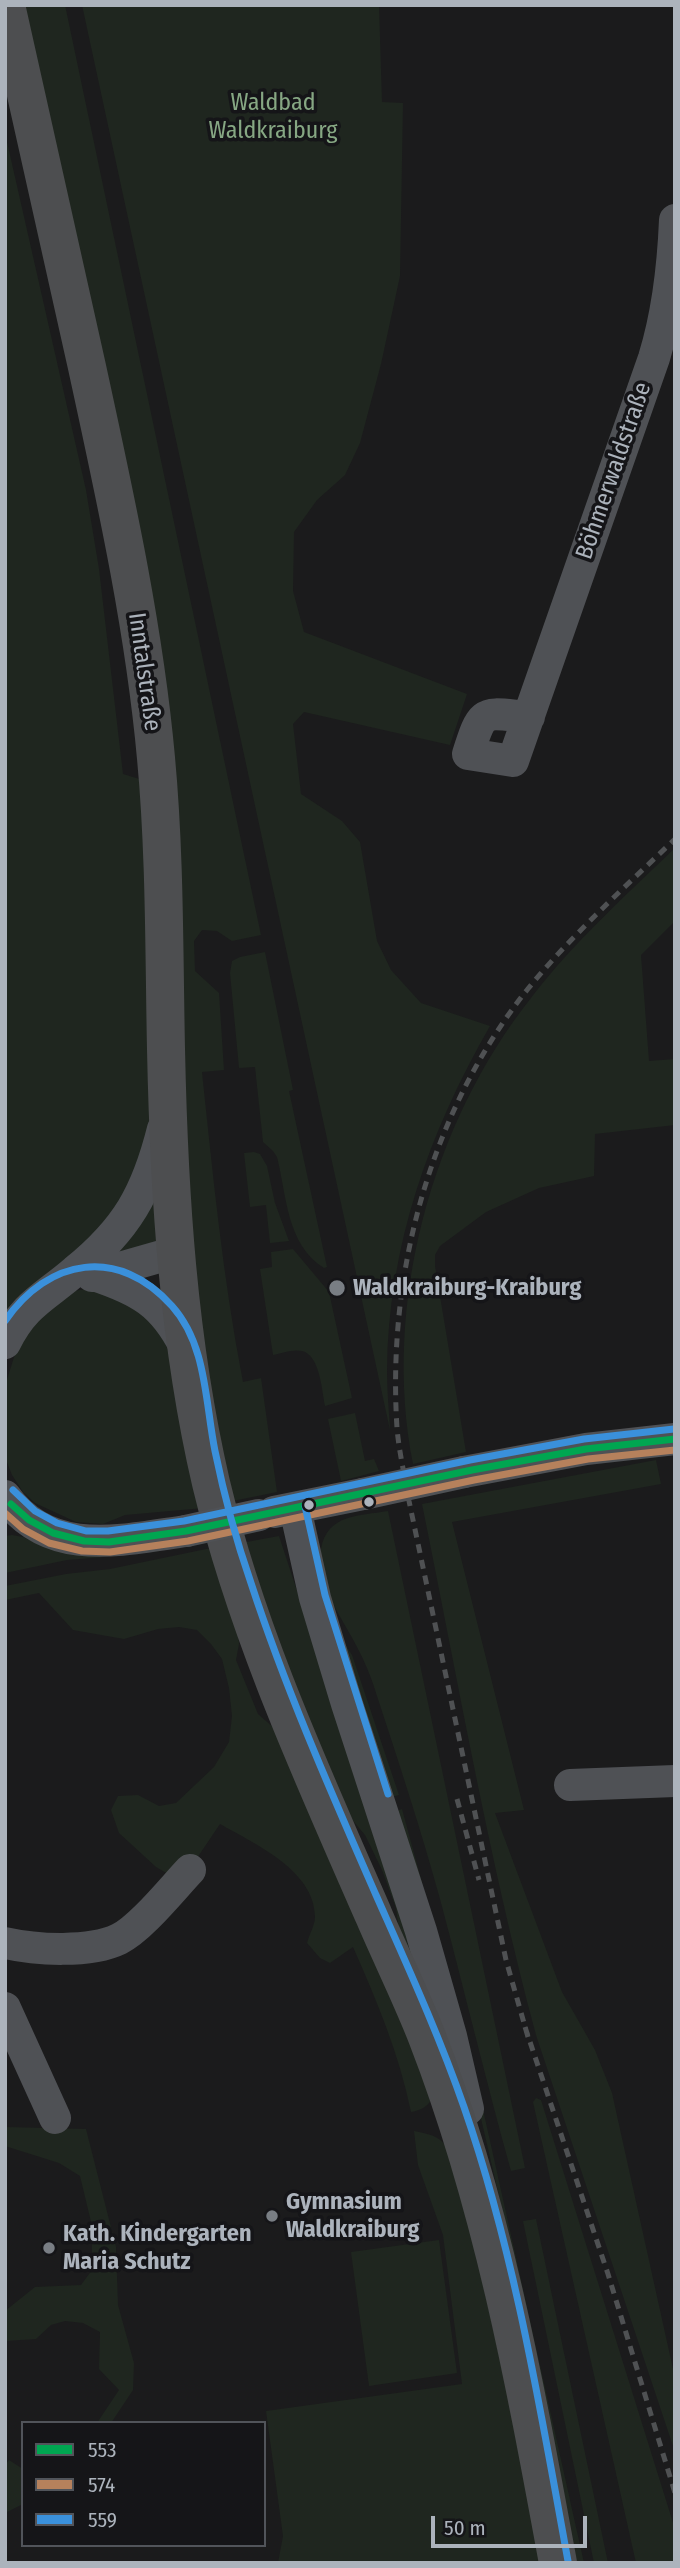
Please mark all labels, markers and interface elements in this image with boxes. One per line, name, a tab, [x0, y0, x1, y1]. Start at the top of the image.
park label: Waldbad Waldkraiburg	[208, 89, 338, 145]
street label: Böhmerwaldstraße	[570, 379, 658, 563]
street label: Inntalstraße	[121, 611, 167, 733]
place label: Waldkraiburg-Kraiburg	[353, 1274, 581, 1302]
marker: Waldkraiburg-Kraiburg	[327, 1278, 347, 1298]
unlabelled marker	[362, 1495, 376, 1509]
unlabelled marker	[302, 1498, 316, 1512]
place label: Gymnasium Waldkraiburg	[286, 2188, 419, 2244]
marker: Gymnasium Waldkraiburg	[264, 2208, 280, 2224]
place label: Kath. Kindergarten Maria Schutz	[63, 2220, 252, 2276]
marker: Kath. Kindergarten Maria Schutz	[41, 2240, 57, 2256]
legend	[21, 2421, 266, 2547]
text: 553	[88, 2437, 117, 2463]
text: 574	[88, 2472, 115, 2498]
scale bar	[435, 2502, 591, 2546]
text: 559	[88, 2507, 117, 2533]
text: 50 m	[444, 2515, 486, 2541]

